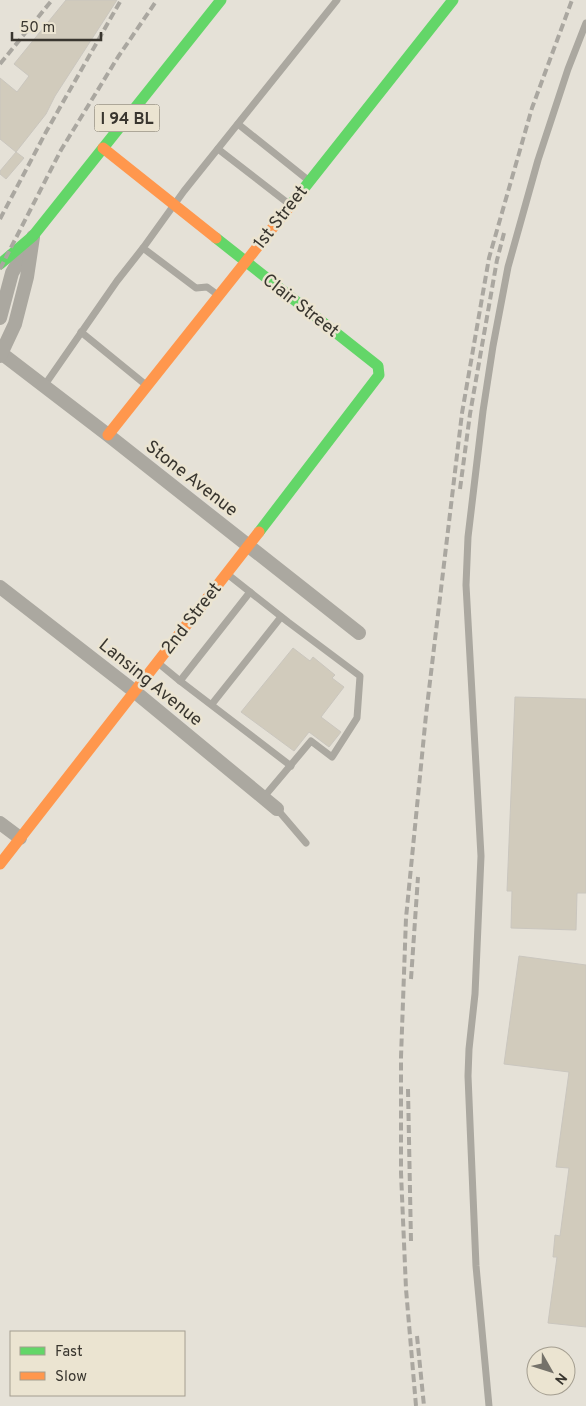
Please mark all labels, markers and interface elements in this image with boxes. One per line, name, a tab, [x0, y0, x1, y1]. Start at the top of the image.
scale bar	[12, 10, 101, 42]
text: 50 m	[20, 19, 55, 38]
road number: I 94 BL	[94, 105, 160, 132]
street label: 1st Street	[249, 181, 313, 255]
street label: Clair Street	[257, 269, 343, 343]
street label: Stone Avenue	[140, 436, 242, 522]
street label: 2nd Street	[157, 578, 228, 660]
street label: Lansing Avenue	[93, 634, 207, 732]
legend	[10, 1331, 185, 1396]
text: Fast	[55, 1343, 83, 1362]
north arrow	[526, 1346, 576, 1396]
text: Slow	[55, 1368, 87, 1387]
text: N	[550, 1369, 570, 1387]

